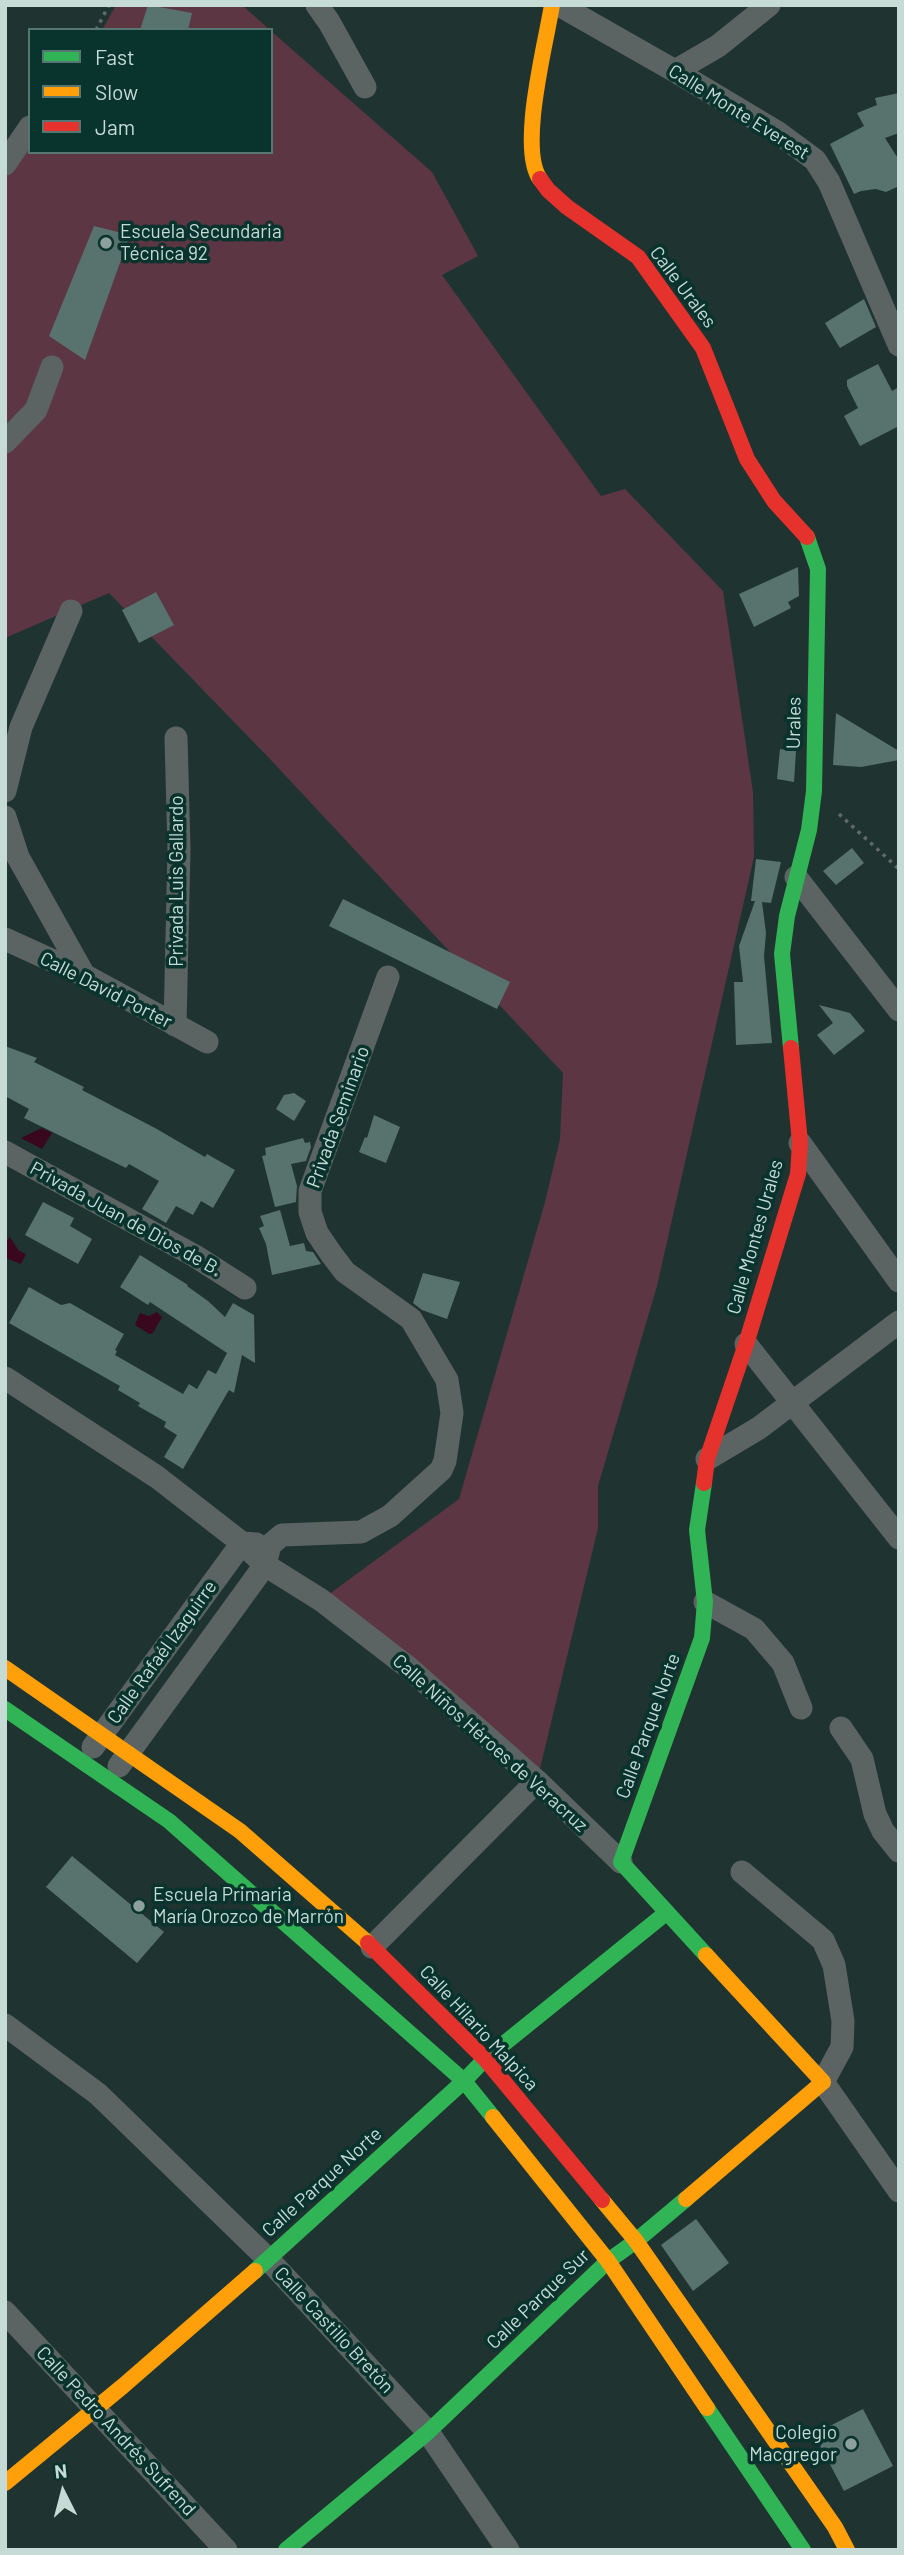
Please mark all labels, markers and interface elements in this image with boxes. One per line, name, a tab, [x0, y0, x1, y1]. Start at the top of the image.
legend	[28, 28, 273, 154]
text: Fast	[95, 44, 135, 69]
street label: Calle Monte Everest	[664, 60, 814, 164]
text: Slow	[95, 79, 138, 104]
text: Jam	[95, 114, 135, 139]
place label: Escuela Secundaria Técnica 92	[120, 221, 282, 265]
marker: Escuela Secundaria Técnica 92	[98, 235, 114, 251]
street label: Calle Urales	[645, 242, 721, 332]
street label: Urales	[782, 697, 806, 749]
street label: Privada Luis Gallardo	[166, 795, 188, 967]
street label: Calle David Porter	[36, 947, 176, 1033]
street label: Privada Seminario	[302, 1043, 374, 1191]
street label: Privada Juan de Dios de B.	[26, 1157, 226, 1281]
street label: Calle Montes Urales	[722, 1157, 788, 1317]
street label: Calle Rafaél Izaguirre	[102, 1576, 222, 1728]
street label: Calle Niños Héroes de Veracruz	[388, 1649, 592, 1837]
street label: Calle Parque Norte	[611, 1650, 685, 1802]
place label: Escuela Primaria María Orozco de Marrón	[153, 1884, 344, 1928]
marker: Escuela Primaria María Orozco de Marrón	[131, 1898, 147, 1914]
street label: Calle Hilario Malpica	[415, 1960, 543, 2096]
street label: Calle Parque Norte	[257, 2122, 387, 2242]
street label: Calle Parque Sur	[482, 2244, 594, 2354]
street label: Calle Castillo Bretón	[270, 2262, 398, 2398]
street label: Calle Pedro Andrés Sufrend	[31, 2342, 201, 2520]
place label: Colegio Macgregor	[749, 2422, 837, 2466]
marker: Colegio Macgregor	[843, 2436, 859, 2452]
north arrow	[28, 2457, 98, 2527]
text: N	[53, 2459, 68, 2483]

